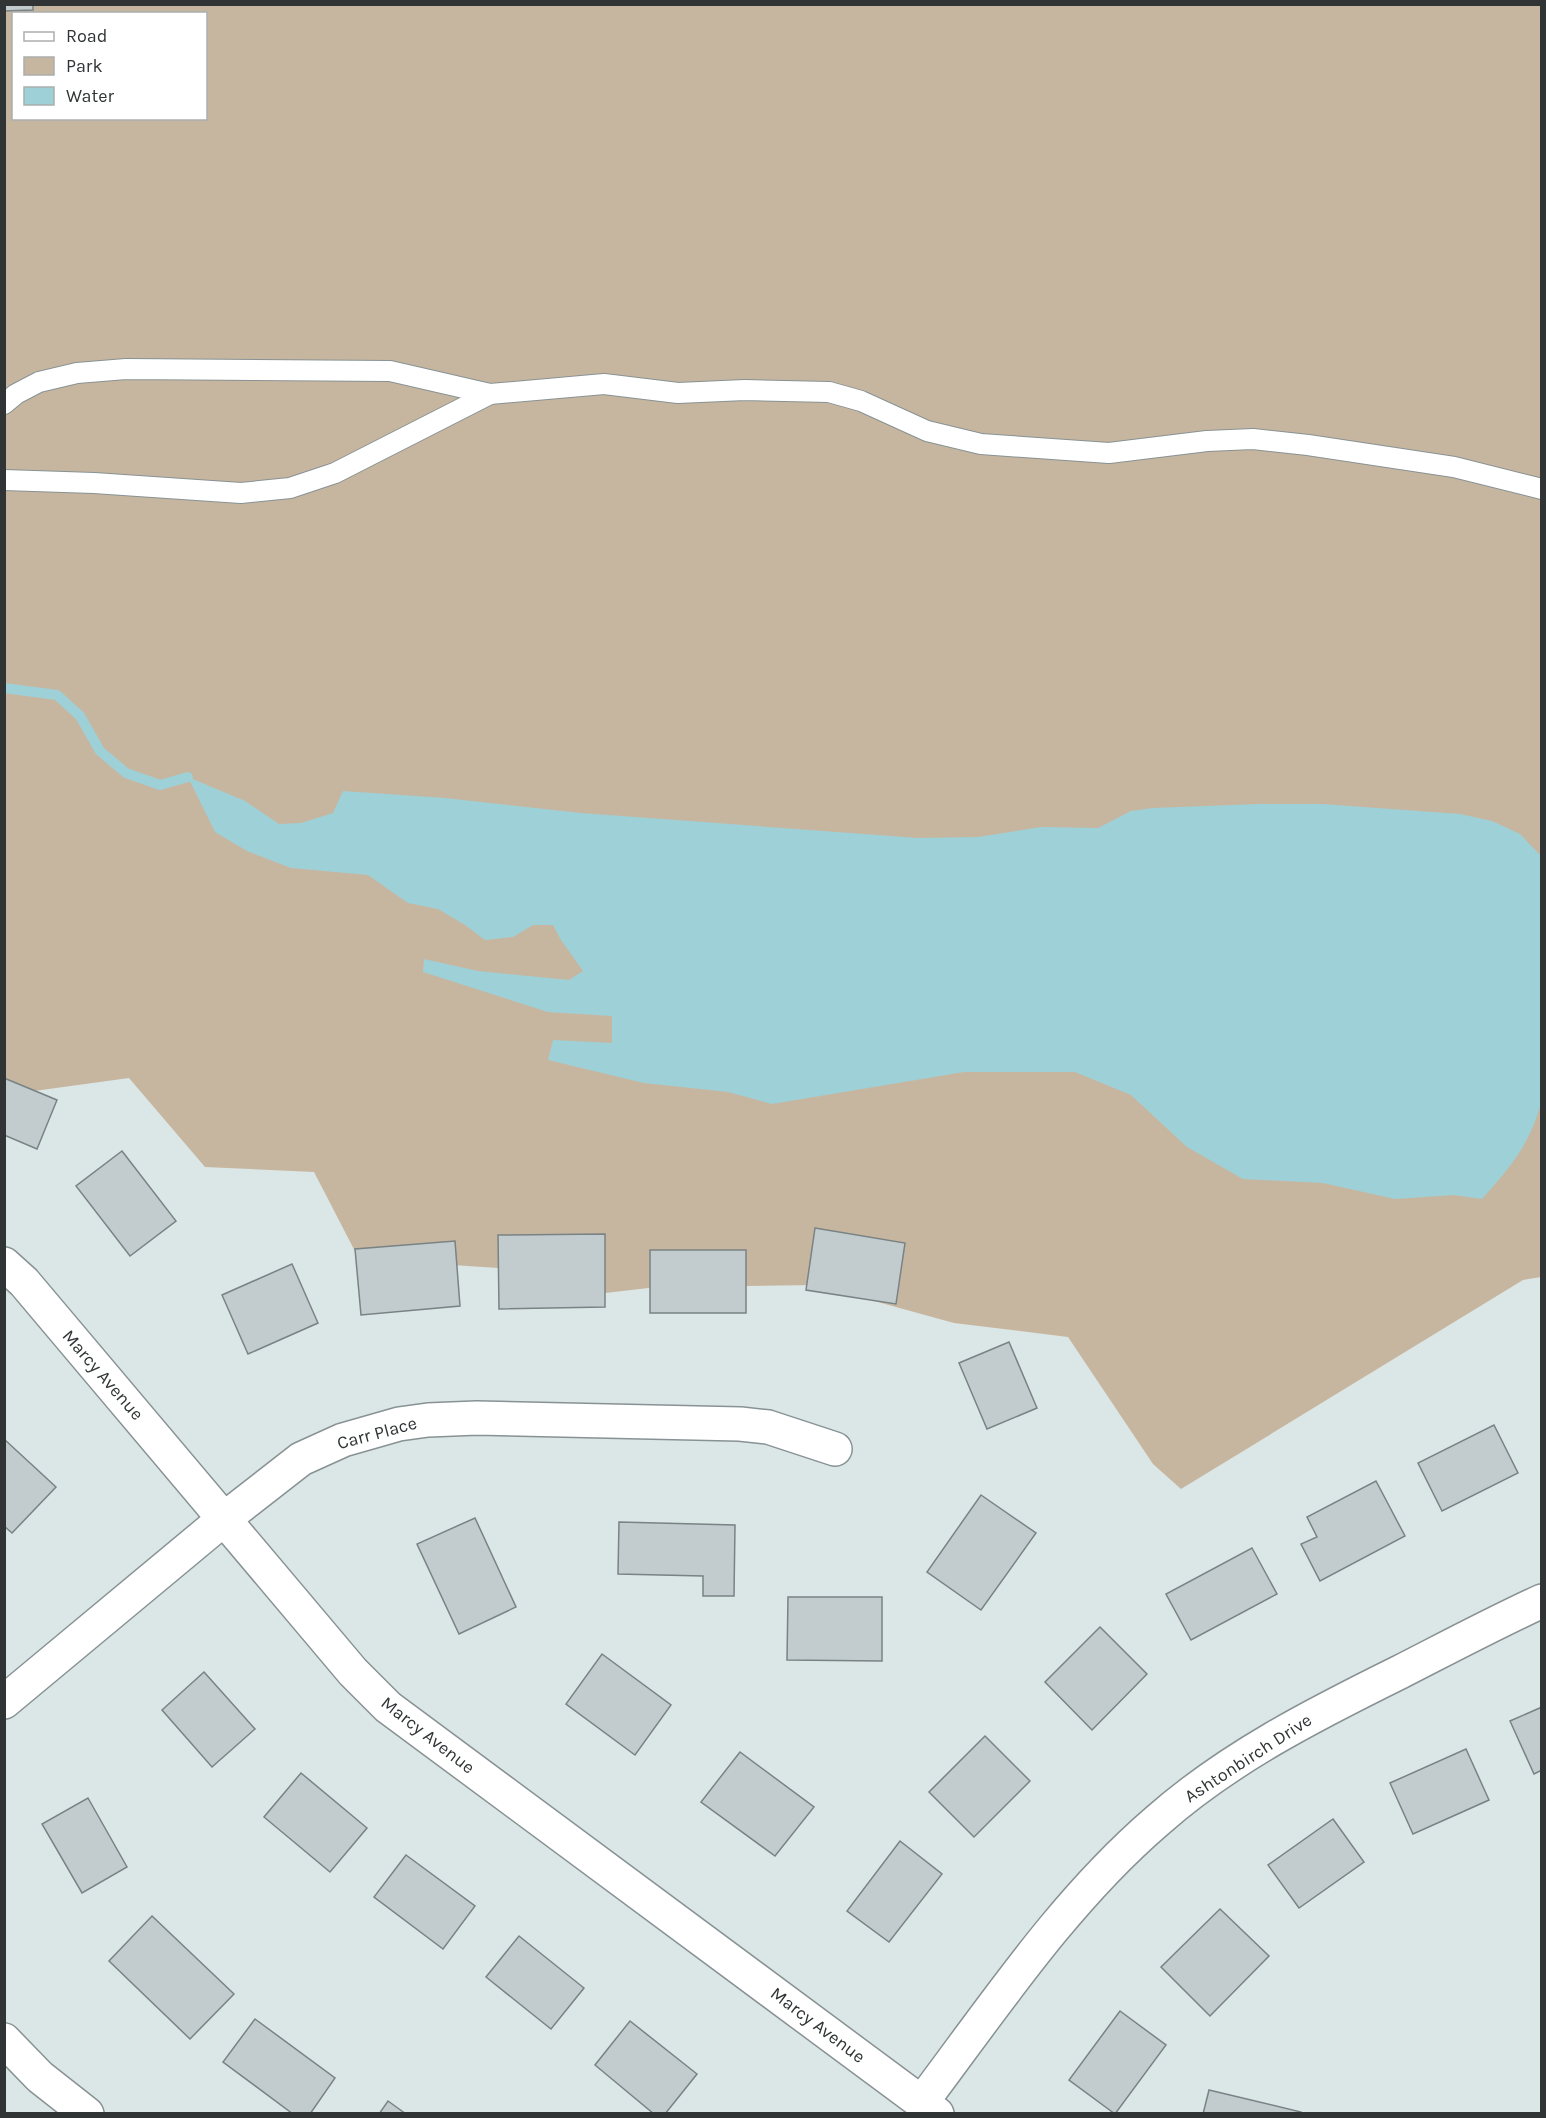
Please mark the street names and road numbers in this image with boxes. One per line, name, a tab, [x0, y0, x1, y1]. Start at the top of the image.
street label: Marcy Avenue	[58, 1325, 148, 1425]
street label: Carr Place	[335, 1412, 419, 1454]
street label: Marcy Avenue	[377, 1692, 479, 1778]
street label: Ashtonbirch Drive	[1180, 1709, 1316, 1807]
street label: Marcy Avenue	[766, 1982, 870, 2068]

